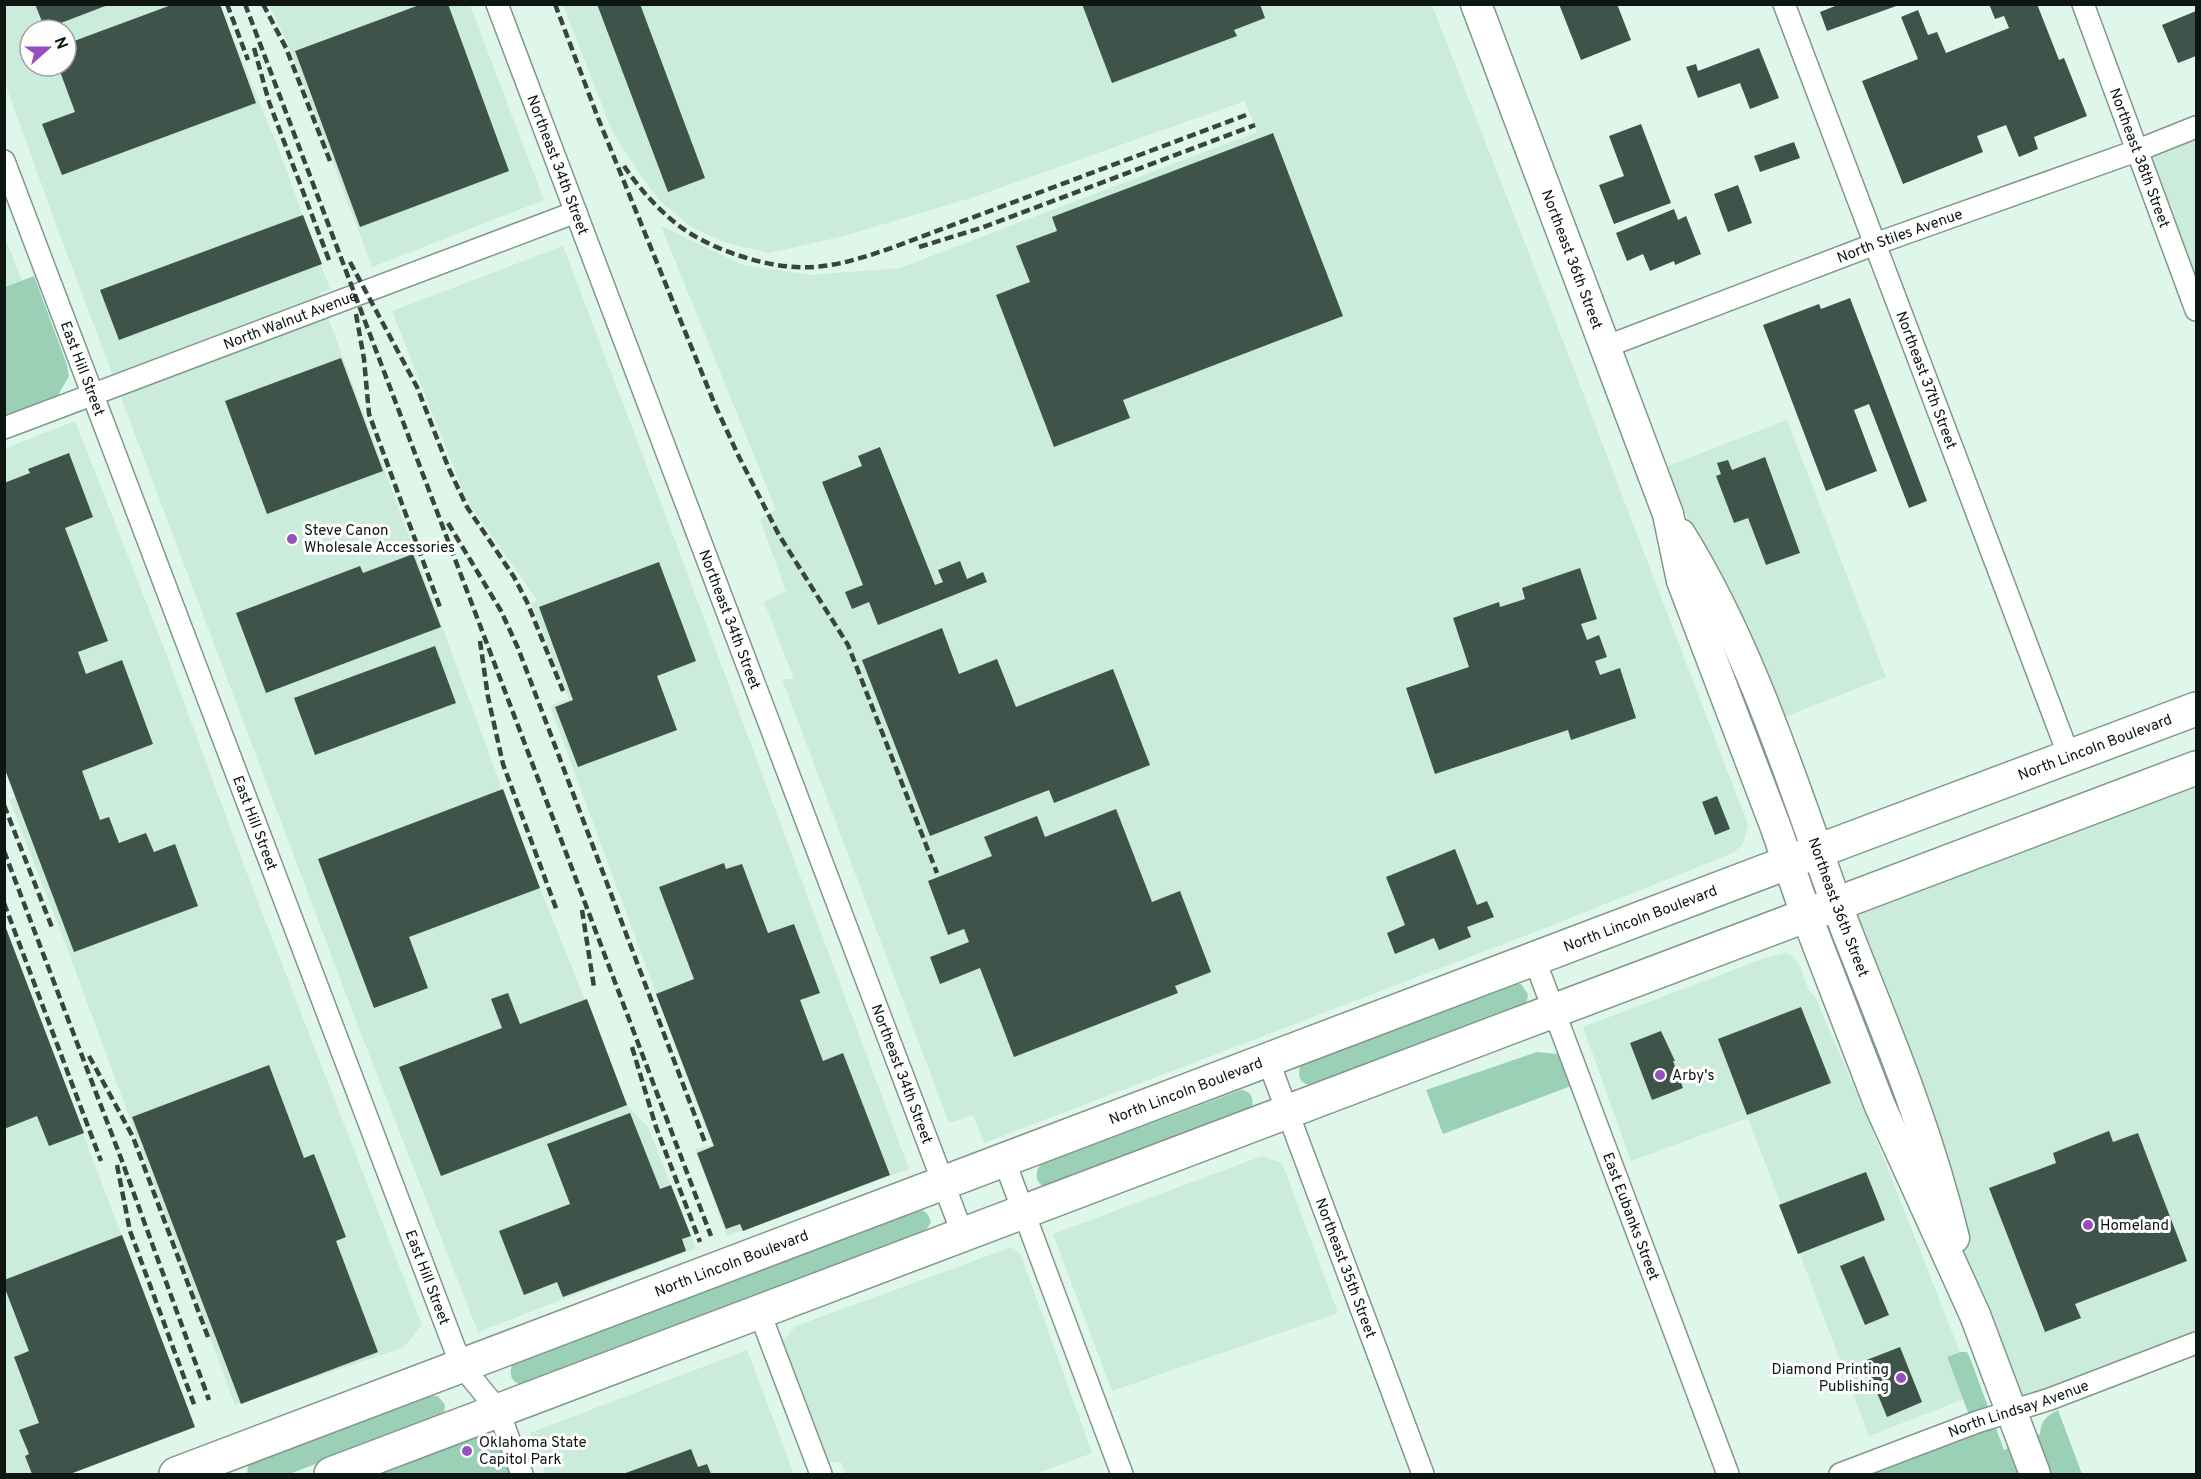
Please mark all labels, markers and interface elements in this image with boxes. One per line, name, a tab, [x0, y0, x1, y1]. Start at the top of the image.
north arrow	[18, 18, 78, 78]
text: N	[49, 34, 72, 52]
street label: Northeast 38th Street	[2104, 86, 2173, 231]
street label: Northeast 34th Street	[521, 93, 592, 238]
street label: Northeast 36th Street	[1536, 188, 1606, 333]
street label: North Stiles Avenue	[1835, 206, 1966, 269]
street label: North Walnut Avenue	[221, 287, 361, 355]
street label: Northeast 37th Street	[1890, 309, 1960, 452]
street label: East Hill Street	[55, 319, 108, 419]
place label: Steve Canon Wholesale Accessories	[304, 522, 455, 558]
marker: Steve Canon Wholesale Accessories	[285, 532, 299, 546]
street label: Northeast 34th Street	[693, 547, 764, 693]
street label: North Lincoln Boulevard	[2016, 711, 2175, 786]
street label: East Hill Street	[227, 773, 280, 874]
street label: Northeast 36th Street	[1802, 835, 1872, 980]
street label: North Lincoln Boulevard	[1561, 882, 1720, 958]
street label: Northeast 34th Street	[866, 1002, 936, 1147]
street label: North Lincoln Boulevard	[1107, 1054, 1266, 1130]
place label: Arby's	[1672, 1067, 1714, 1086]
marker: Arby's	[1653, 1068, 1667, 1082]
street label: East Eubanks Street	[1597, 1150, 1662, 1283]
street label: Northeast 35th Street	[1310, 1196, 1379, 1341]
place label: Homeland	[2100, 1217, 2169, 1236]
marker: Homeland	[2081, 1218, 2095, 1232]
street label: North Lincoln Boulevard	[652, 1227, 812, 1302]
street label: East Hill Street	[400, 1228, 453, 1328]
place label: Diamond Printing Publishing	[1771, 1361, 1889, 1397]
marker: Diamond Printing Publishing	[1894, 1371, 1908, 1385]
street label: North Lindsay Avenue	[1946, 1377, 2092, 1443]
place label: Oklahoma State Capitol Park	[479, 1434, 587, 1470]
marker: Oklahoma State Capitol Park	[460, 1444, 474, 1458]

